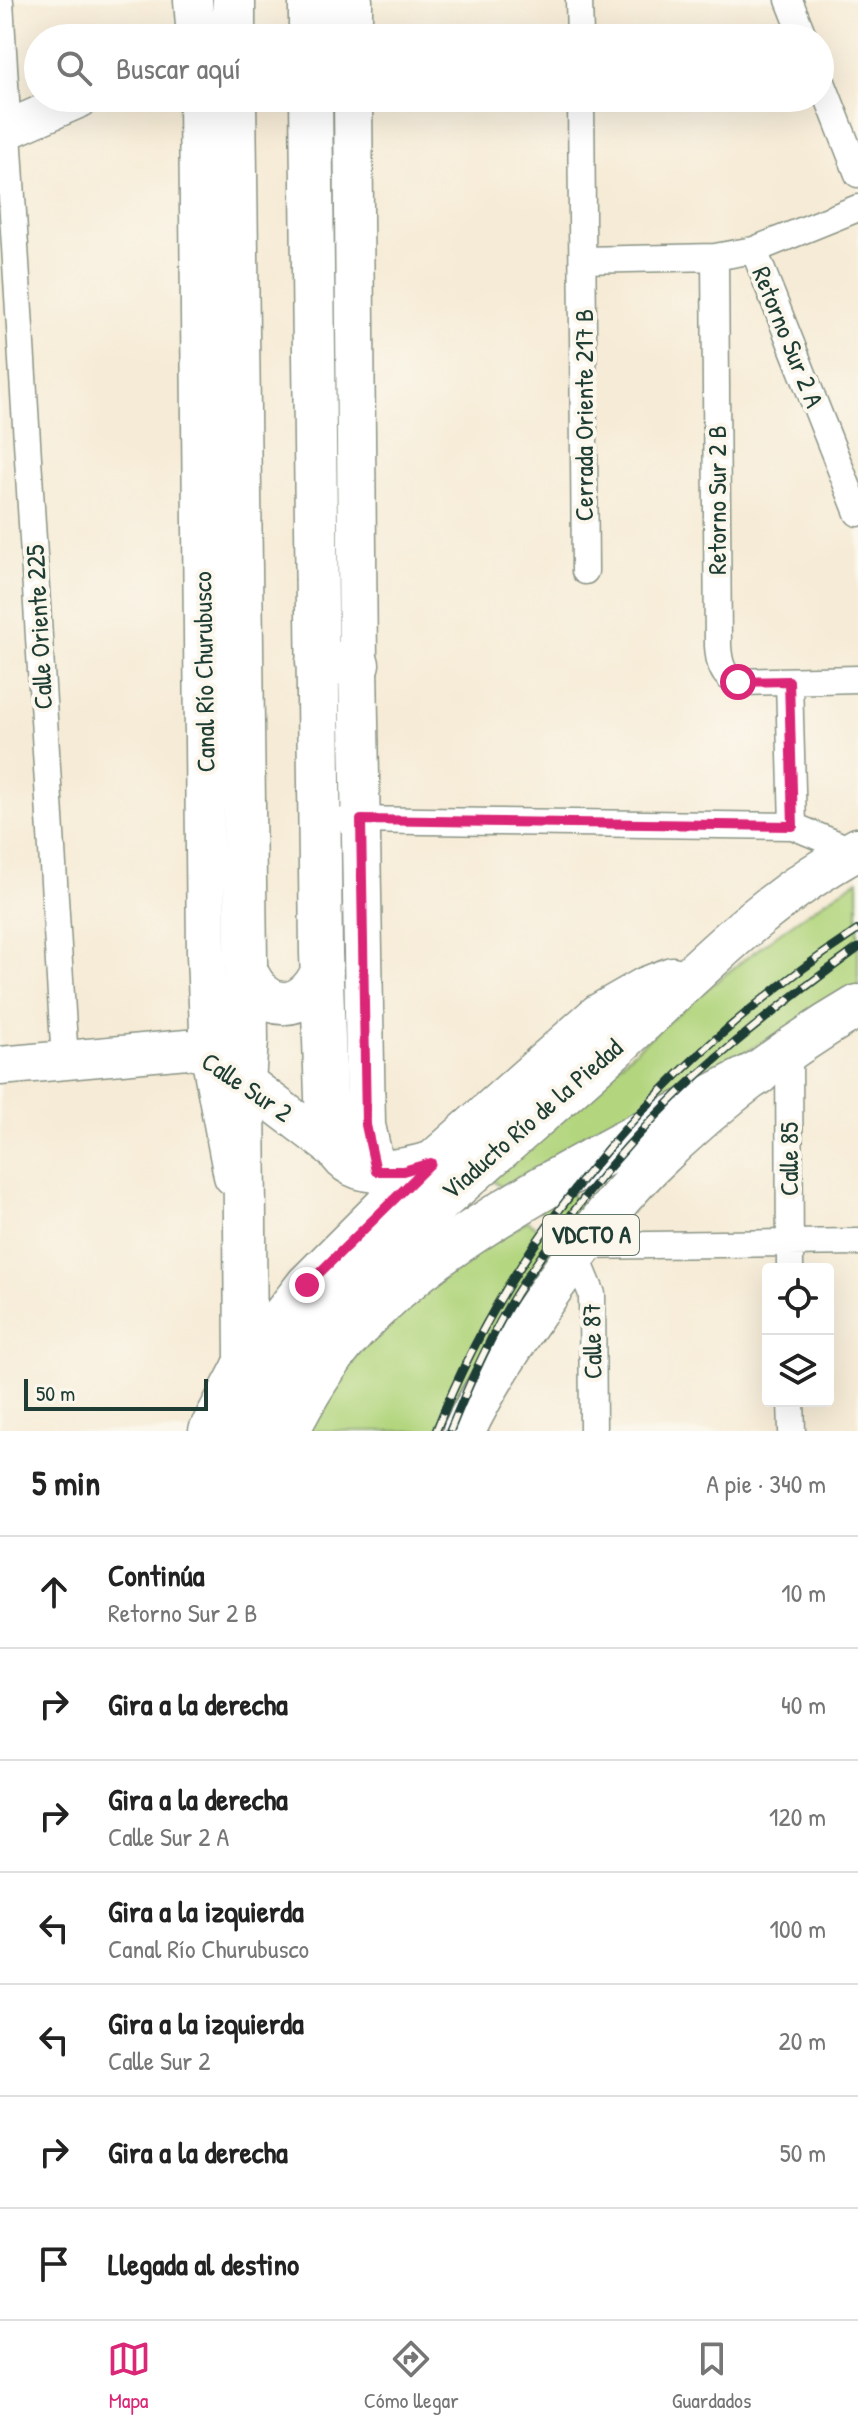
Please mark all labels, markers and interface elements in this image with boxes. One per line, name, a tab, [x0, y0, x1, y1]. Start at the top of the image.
search box	[24, 24, 834, 112]
icon: search	[52, 46, 96, 90]
text: Buscar aquí	[116, 48, 241, 88]
street label: Retorno Sur 2 A	[744, 261, 833, 413]
street label: Cerrada Oriente 217 B	[566, 309, 601, 521]
street label: Retorno Sur 2 B	[699, 425, 734, 575]
street label: Calle Oriente 225	[17, 544, 60, 710]
street label: Canal Río Churubusco	[184, 571, 223, 773]
route start	[720, 664, 756, 700]
street label: Viaducto Río de la Piedad	[434, 1030, 630, 1207]
street label: Calle Sur 2	[195, 1043, 300, 1130]
street label: Calle 85	[771, 1122, 806, 1196]
road number: VDCTO A	[543, 1215, 639, 1255]
map controls	[762, 1263, 834, 1407]
button: locate	[762, 1263, 834, 1335]
route end	[289, 1267, 325, 1303]
street label: Calle 87	[573, 1303, 610, 1379]
button: layers	[762, 1335, 834, 1407]
scale bar	[24, 1375, 208, 1411]
text: 50 m	[36, 1378, 75, 1408]
text: 5 min	[32, 1460, 100, 1506]
text: A pie · 340 m	[706, 1466, 826, 1501]
text: Continúa	[108, 1555, 204, 1595]
icon: ahead	[32, 1570, 76, 1614]
text: 10 m	[781, 1575, 826, 1610]
text: Retorno Sur 2 B	[108, 1595, 257, 1630]
icon: right	[32, 1682, 76, 1726]
text: Gira a la derecha	[108, 1684, 288, 1724]
text: 40 m	[781, 1687, 826, 1722]
text: Gira a la derecha	[108, 1779, 288, 1819]
icon: right	[32, 1794, 76, 1838]
text: 120 m	[769, 1799, 826, 1834]
text: Calle Sur 2 A	[108, 1819, 229, 1854]
text: Gira a la izquierda	[108, 1891, 304, 1931]
icon: left	[32, 1906, 76, 1950]
text: 100 m	[770, 1911, 826, 1946]
text: Canal Río Churubusco	[108, 1931, 309, 1966]
text: Gira a la izquierda	[108, 2003, 304, 2043]
icon: left	[32, 2018, 76, 2062]
text: 20 m	[779, 2023, 826, 2058]
text: Calle Sur 2	[108, 2043, 210, 2078]
icon: right	[32, 2130, 76, 2174]
text: Gira a la derecha	[108, 2132, 288, 2172]
text: 50 m	[780, 2135, 826, 2170]
icon: arrive	[32, 2242, 76, 2286]
text: Llegada al destino	[108, 2244, 299, 2284]
tab: Mapa	[107, 2337, 151, 2415]
tab: Cómo llegar	[364, 2337, 459, 2415]
tab: Guardados	[672, 2337, 751, 2415]

